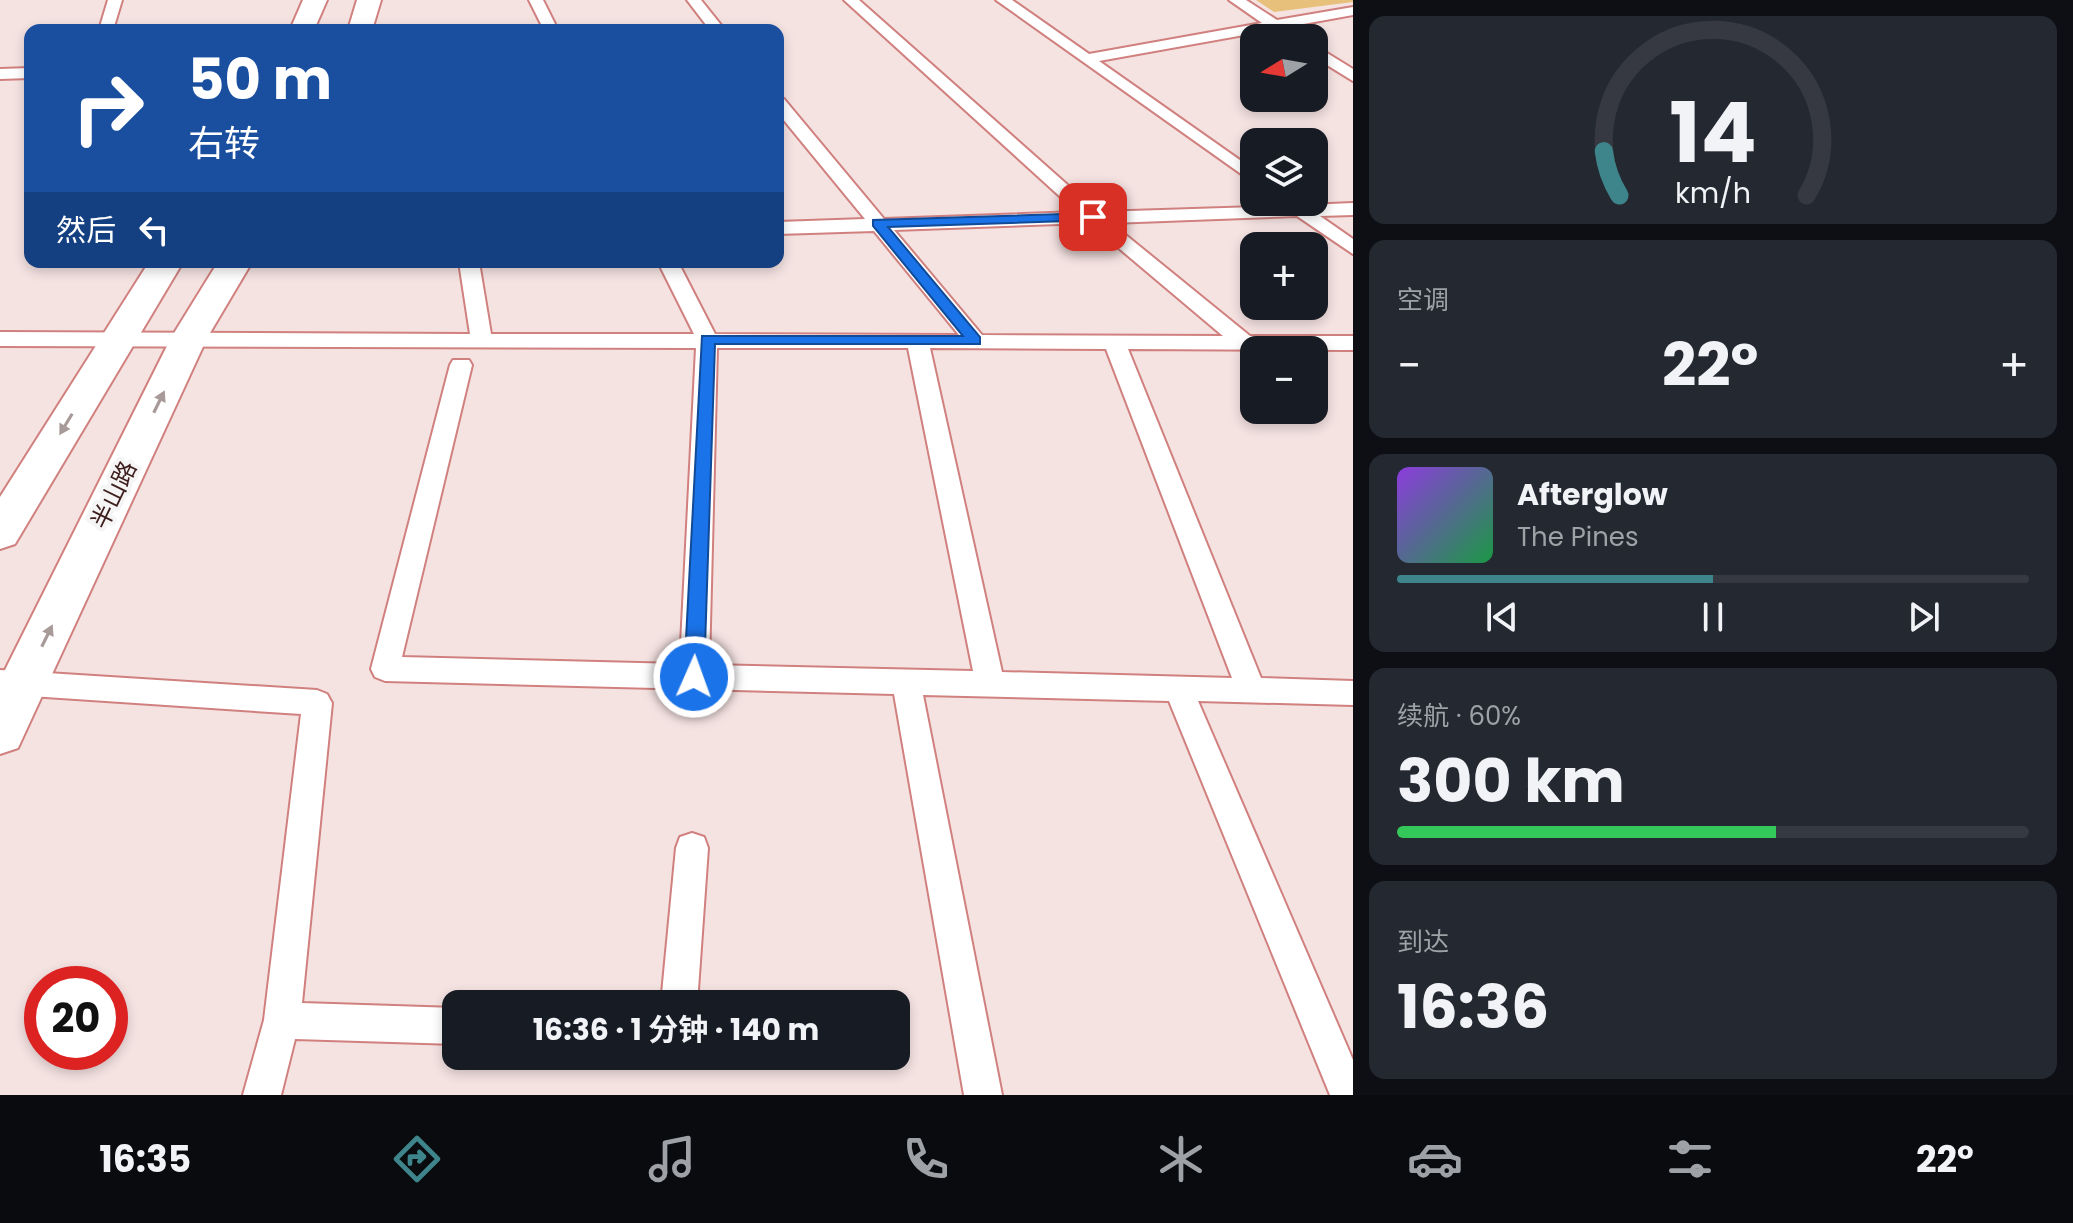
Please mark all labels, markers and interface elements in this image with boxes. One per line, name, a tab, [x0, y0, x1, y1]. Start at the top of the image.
north arrow	[1240, 24, 1328, 112]
map controls	[1240, 24, 1328, 424]
text: 50 m	[188, 40, 332, 119]
icon: right	[56, 56, 160, 160]
text: 14	[1669, 75, 1757, 191]
text: 右转	[188, 118, 260, 169]
button: layers	[1240, 128, 1328, 216]
text: km/h	[1675, 173, 1751, 213]
pin	[1059, 183, 1127, 251]
icon: arrive	[1071, 195, 1115, 239]
icon: left	[132, 208, 176, 252]
text: 然后	[56, 209, 116, 252]
button: +	[1240, 232, 1328, 320]
text: 空调	[1397, 282, 1449, 318]
text: 22°	[1662, 323, 1758, 407]
text: −	[1397, 335, 1421, 396]
text: +	[1999, 335, 2029, 396]
button: −	[1240, 336, 1328, 424]
one-way arrow	[152, 390, 166, 414]
one-way arrow	[60, 413, 74, 435]
street label: 半山路	[83, 455, 144, 534]
text: Afterglow	[1517, 473, 1668, 516]
text: The Pines	[1517, 519, 1639, 555]
icon: previous	[1480, 595, 1524, 639]
icon: pause	[1691, 595, 1735, 639]
icon: next	[1902, 595, 1946, 639]
one-way arrow	[40, 625, 54, 648]
position arrow	[652, 635, 736, 719]
text: 续航 · 60%	[1397, 698, 1521, 734]
text: 300 km	[1397, 739, 1625, 823]
text: 到达	[1397, 924, 1449, 960]
text: 16:36	[1397, 965, 1549, 1049]
speed limit sign: 20	[24, 966, 128, 1070]
text: 16:36 · 1 分钟 · 140 m	[533, 1008, 819, 1051]
icon: directions	[389, 1131, 445, 1187]
icon: music	[644, 1131, 700, 1187]
icon: phone	[898, 1131, 954, 1187]
icon: climate	[1153, 1131, 1209, 1187]
icon: car	[1407, 1131, 1463, 1187]
icon: filters	[1662, 1131, 1718, 1187]
text: 16:35	[99, 1134, 191, 1185]
text: 22°	[1916, 1134, 1974, 1185]

